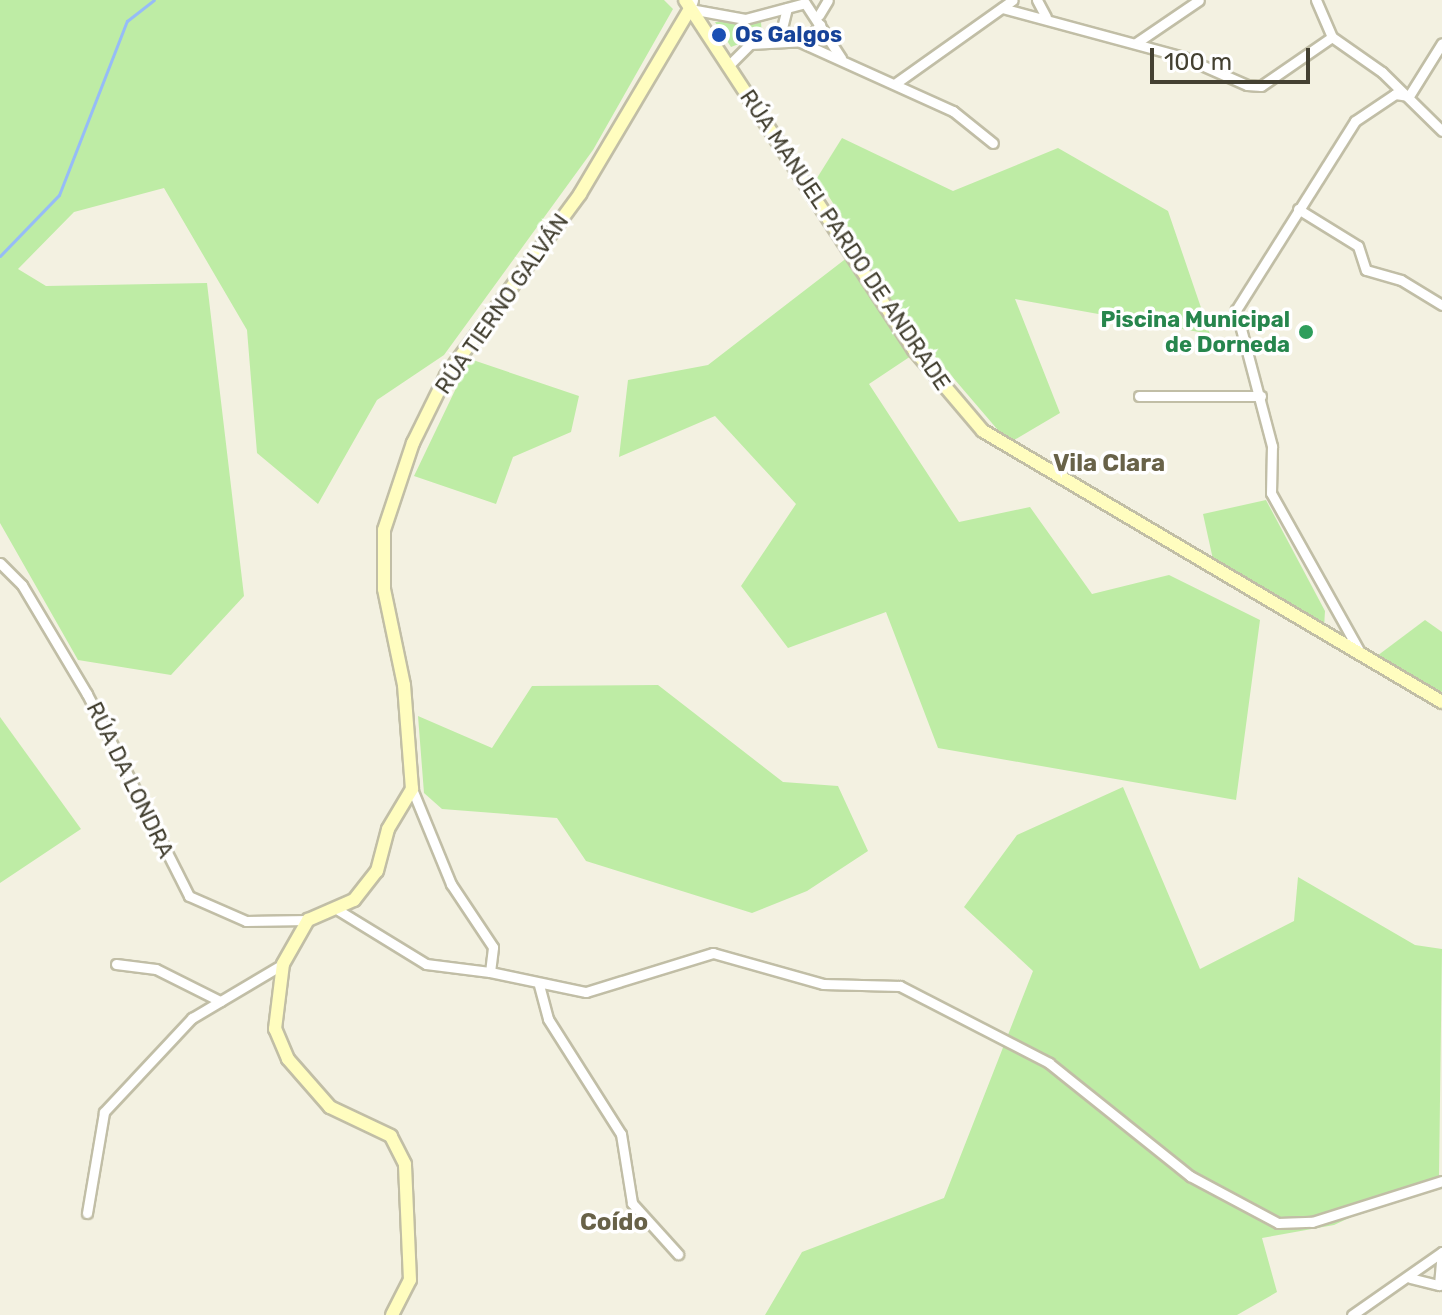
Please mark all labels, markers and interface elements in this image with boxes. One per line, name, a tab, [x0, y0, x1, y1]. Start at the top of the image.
place label: Os Galgos	[735, 22, 842, 48]
marker: Os Galgos	[710, 26, 728, 44]
scale bar	[1154, 32, 1314, 82]
text: 100 m	[1164, 48, 1232, 76]
street label: RÚA MANUEL PARDO DE ANDRADE	[734, 84, 956, 396]
street label: RÚA TIERNO GALVÁN	[430, 208, 574, 400]
place label: Piscina Municipal de Dorneda	[1100, 306, 1290, 358]
marker: Piscina Municipal de Dorneda	[1297, 323, 1315, 341]
district label: Vila Clara	[1053, 450, 1165, 478]
street label: RÚA DA LONDRA	[81, 697, 179, 863]
district label: Coído	[580, 1209, 648, 1237]

